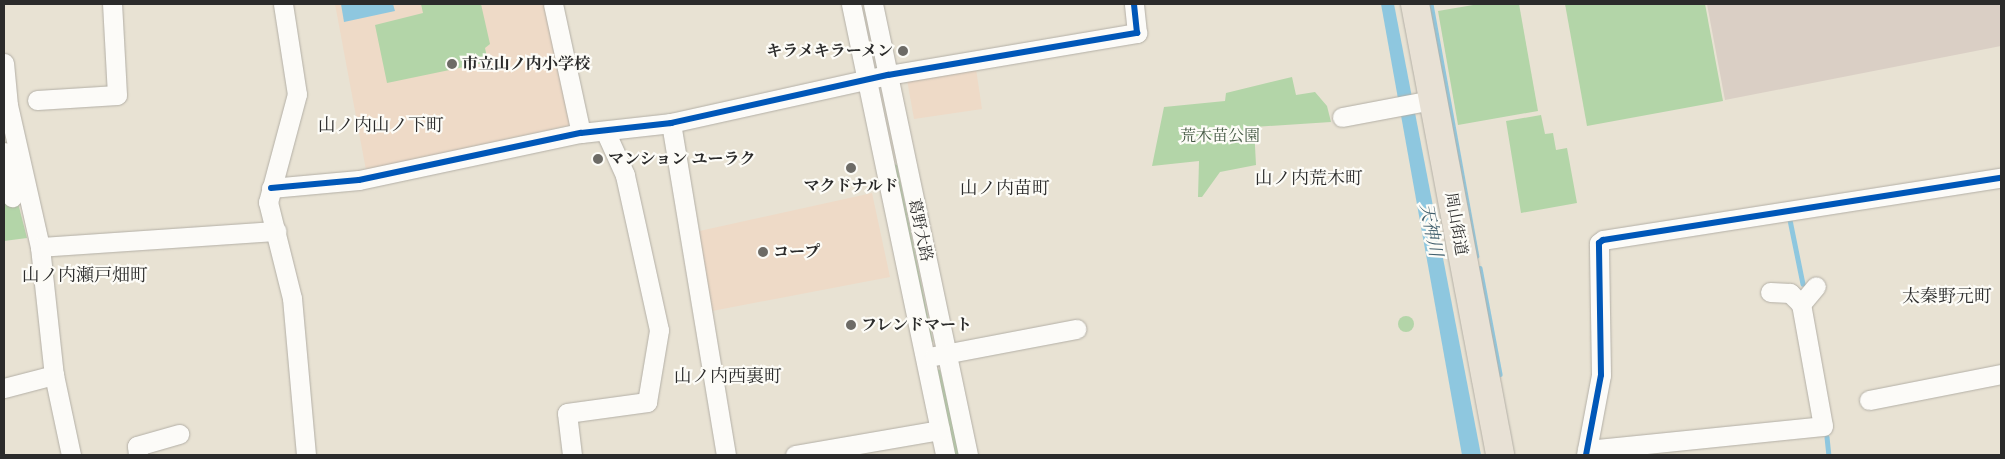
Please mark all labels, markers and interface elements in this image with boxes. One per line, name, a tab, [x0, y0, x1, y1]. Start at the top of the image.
place label: キラメキラーメン	[765, 41, 893, 61]
marker: キラメキラーメン	[897, 45, 909, 57]
place label: 市立山ノ内小学校	[462, 54, 590, 74]
marker: 市立山ノ内小学校	[446, 58, 458, 70]
district label: 山ノ内山ノ下町	[318, 115, 444, 137]
park label: 荒木苗公園	[1180, 126, 1260, 146]
place label: マンション ユーラク	[608, 149, 756, 169]
marker: マンション ユーラク	[592, 153, 604, 165]
marker: マクドナルド	[845, 162, 857, 174]
district label: 山ノ内荒木町	[1255, 168, 1363, 190]
place label: マクドナルド	[803, 176, 899, 196]
district label: 山ノ内苗町	[960, 178, 1050, 200]
street label: 周山街道	[1441, 191, 1471, 257]
street label: 葛野大路	[904, 197, 936, 263]
water label: 天神川	[1414, 201, 1446, 259]
place label: コープ	[773, 242, 821, 262]
marker: コープ	[757, 246, 769, 258]
district label: 山ノ内瀬戸畑町	[22, 265, 148, 287]
district label: 太秦野元町	[1902, 286, 1992, 308]
place label: フレンドマート	[861, 315, 973, 335]
marker: フレンドマート	[845, 319, 857, 331]
district label: 山ノ内西裏町	[674, 366, 782, 388]

